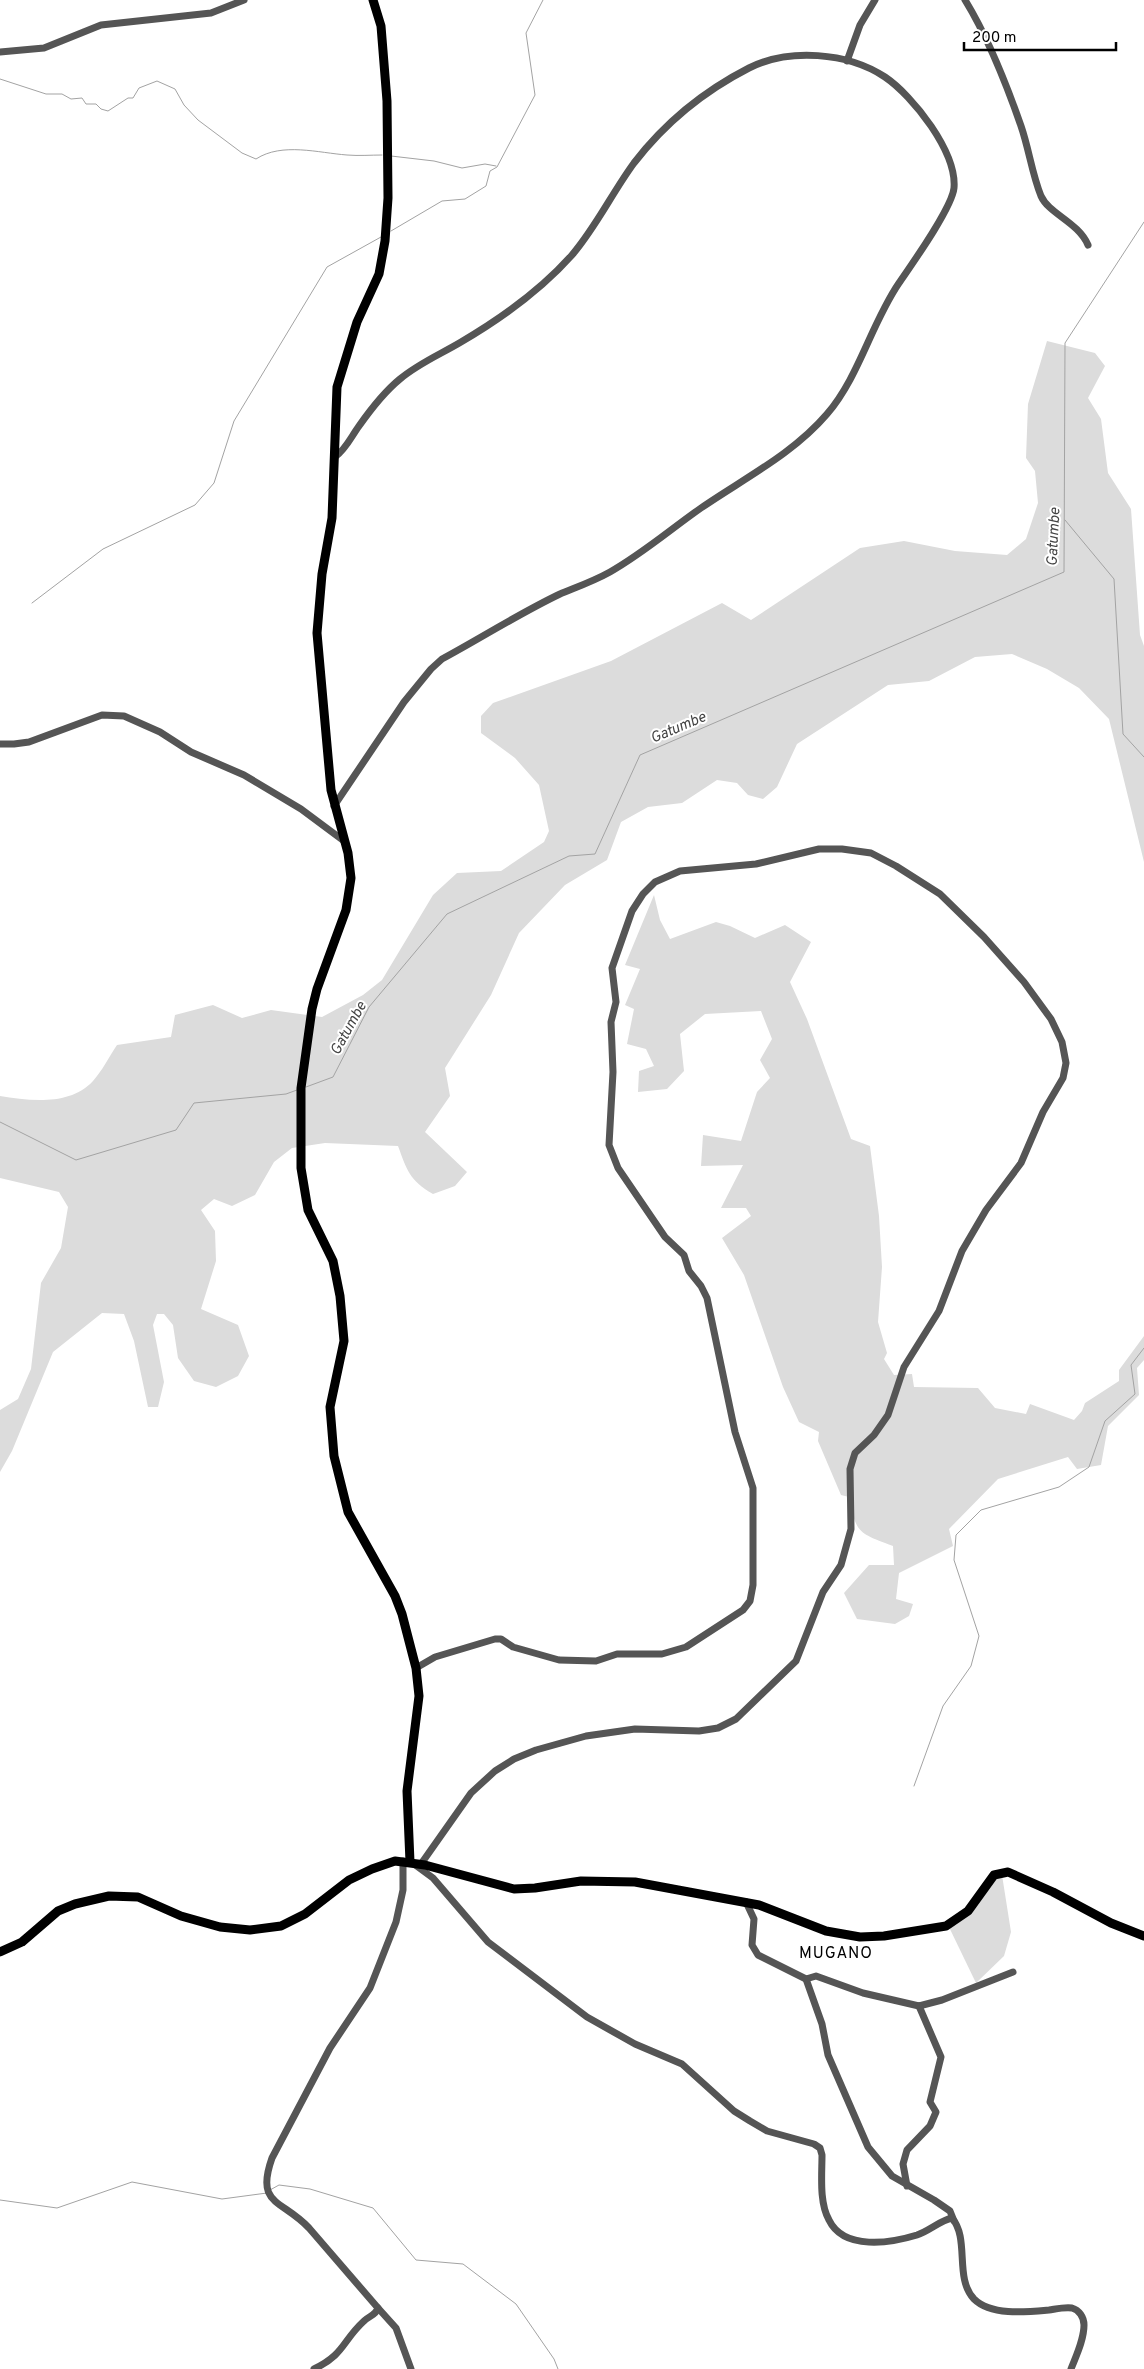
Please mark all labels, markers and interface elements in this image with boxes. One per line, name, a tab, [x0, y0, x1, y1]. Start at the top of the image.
scale bar	[964, 20, 1116, 52]
text: 200 m	[972, 29, 1017, 48]
water label: Gatumbe	[1043, 507, 1066, 567]
water label: Gatumbe	[648, 708, 709, 749]
water label: Gatumbe	[327, 998, 372, 1059]
district label: MUGANO	[799, 1944, 873, 1964]

